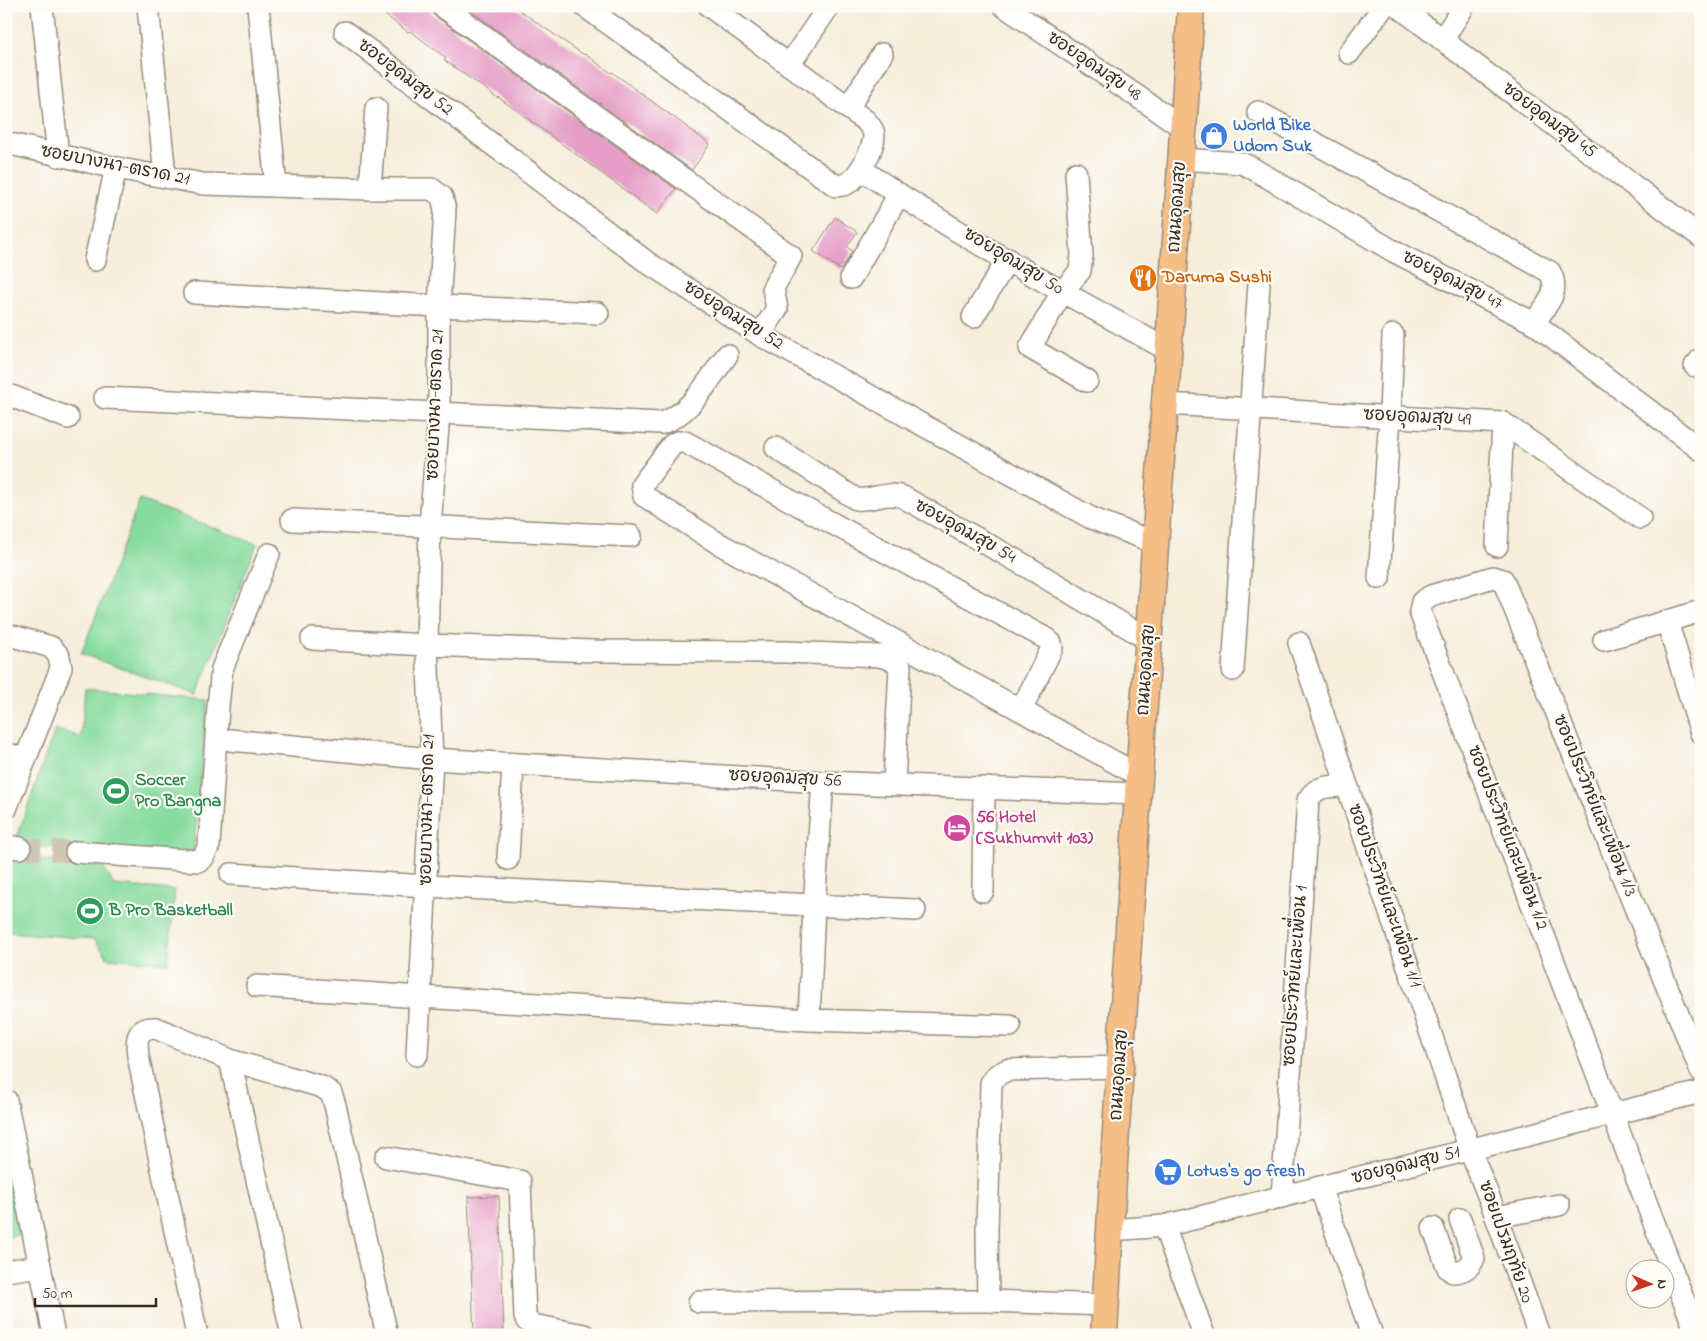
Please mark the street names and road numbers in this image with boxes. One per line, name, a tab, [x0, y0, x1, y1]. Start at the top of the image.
street label: ซอยอุดมสุข 48	[1042, 26, 1147, 108]
street label: ซอยอุดมสุข 52	[352, 33, 458, 123]
street label: ซอยอุดมสุข 45	[1496, 77, 1602, 165]
street label: ซอยบางนา-ตราด 21	[38, 139, 192, 193]
street label: ถนนอุดมสุข	[1162, 160, 1194, 254]
street label: ซอยอุดมสุข 50	[958, 222, 1068, 302]
street label: ซอยอุดมสุข 47	[1397, 245, 1507, 318]
street label: ซอยอุดมสุข 52	[678, 275, 788, 357]
street label: ซอยบางนา-ตราด 21	[420, 329, 452, 481]
street label: ซอยอุดมสุข 49	[1363, 402, 1472, 434]
street label: ซอยอุดมสุข 54	[909, 493, 1021, 571]
street label: ถนนอุดมสุข	[1131, 623, 1163, 717]
street label: ซอยประวิทย์และเพื่อน 1/3	[1546, 708, 1649, 901]
street label: ซอยบางนา-ตราด 21	[414, 734, 442, 886]
street label: ซอยประวิทย์และเพื่อน 1/2	[1460, 739, 1561, 934]
street label: ซอยอุดมสุข 56	[728, 763, 842, 795]
street label: ซอยประวิทย์และเพื่อน 1/1	[1340, 798, 1434, 992]
street label: ซอยประวิทย์และเพื่อน 1	[1270, 884, 1315, 1067]
street label: ถนนอุดมสุข	[1104, 1028, 1136, 1122]
street label: ซอยอุดมสุข 51	[1349, 1140, 1463, 1192]
street label: ซอยเปรมฤทัย 20	[1471, 1177, 1539, 1307]

